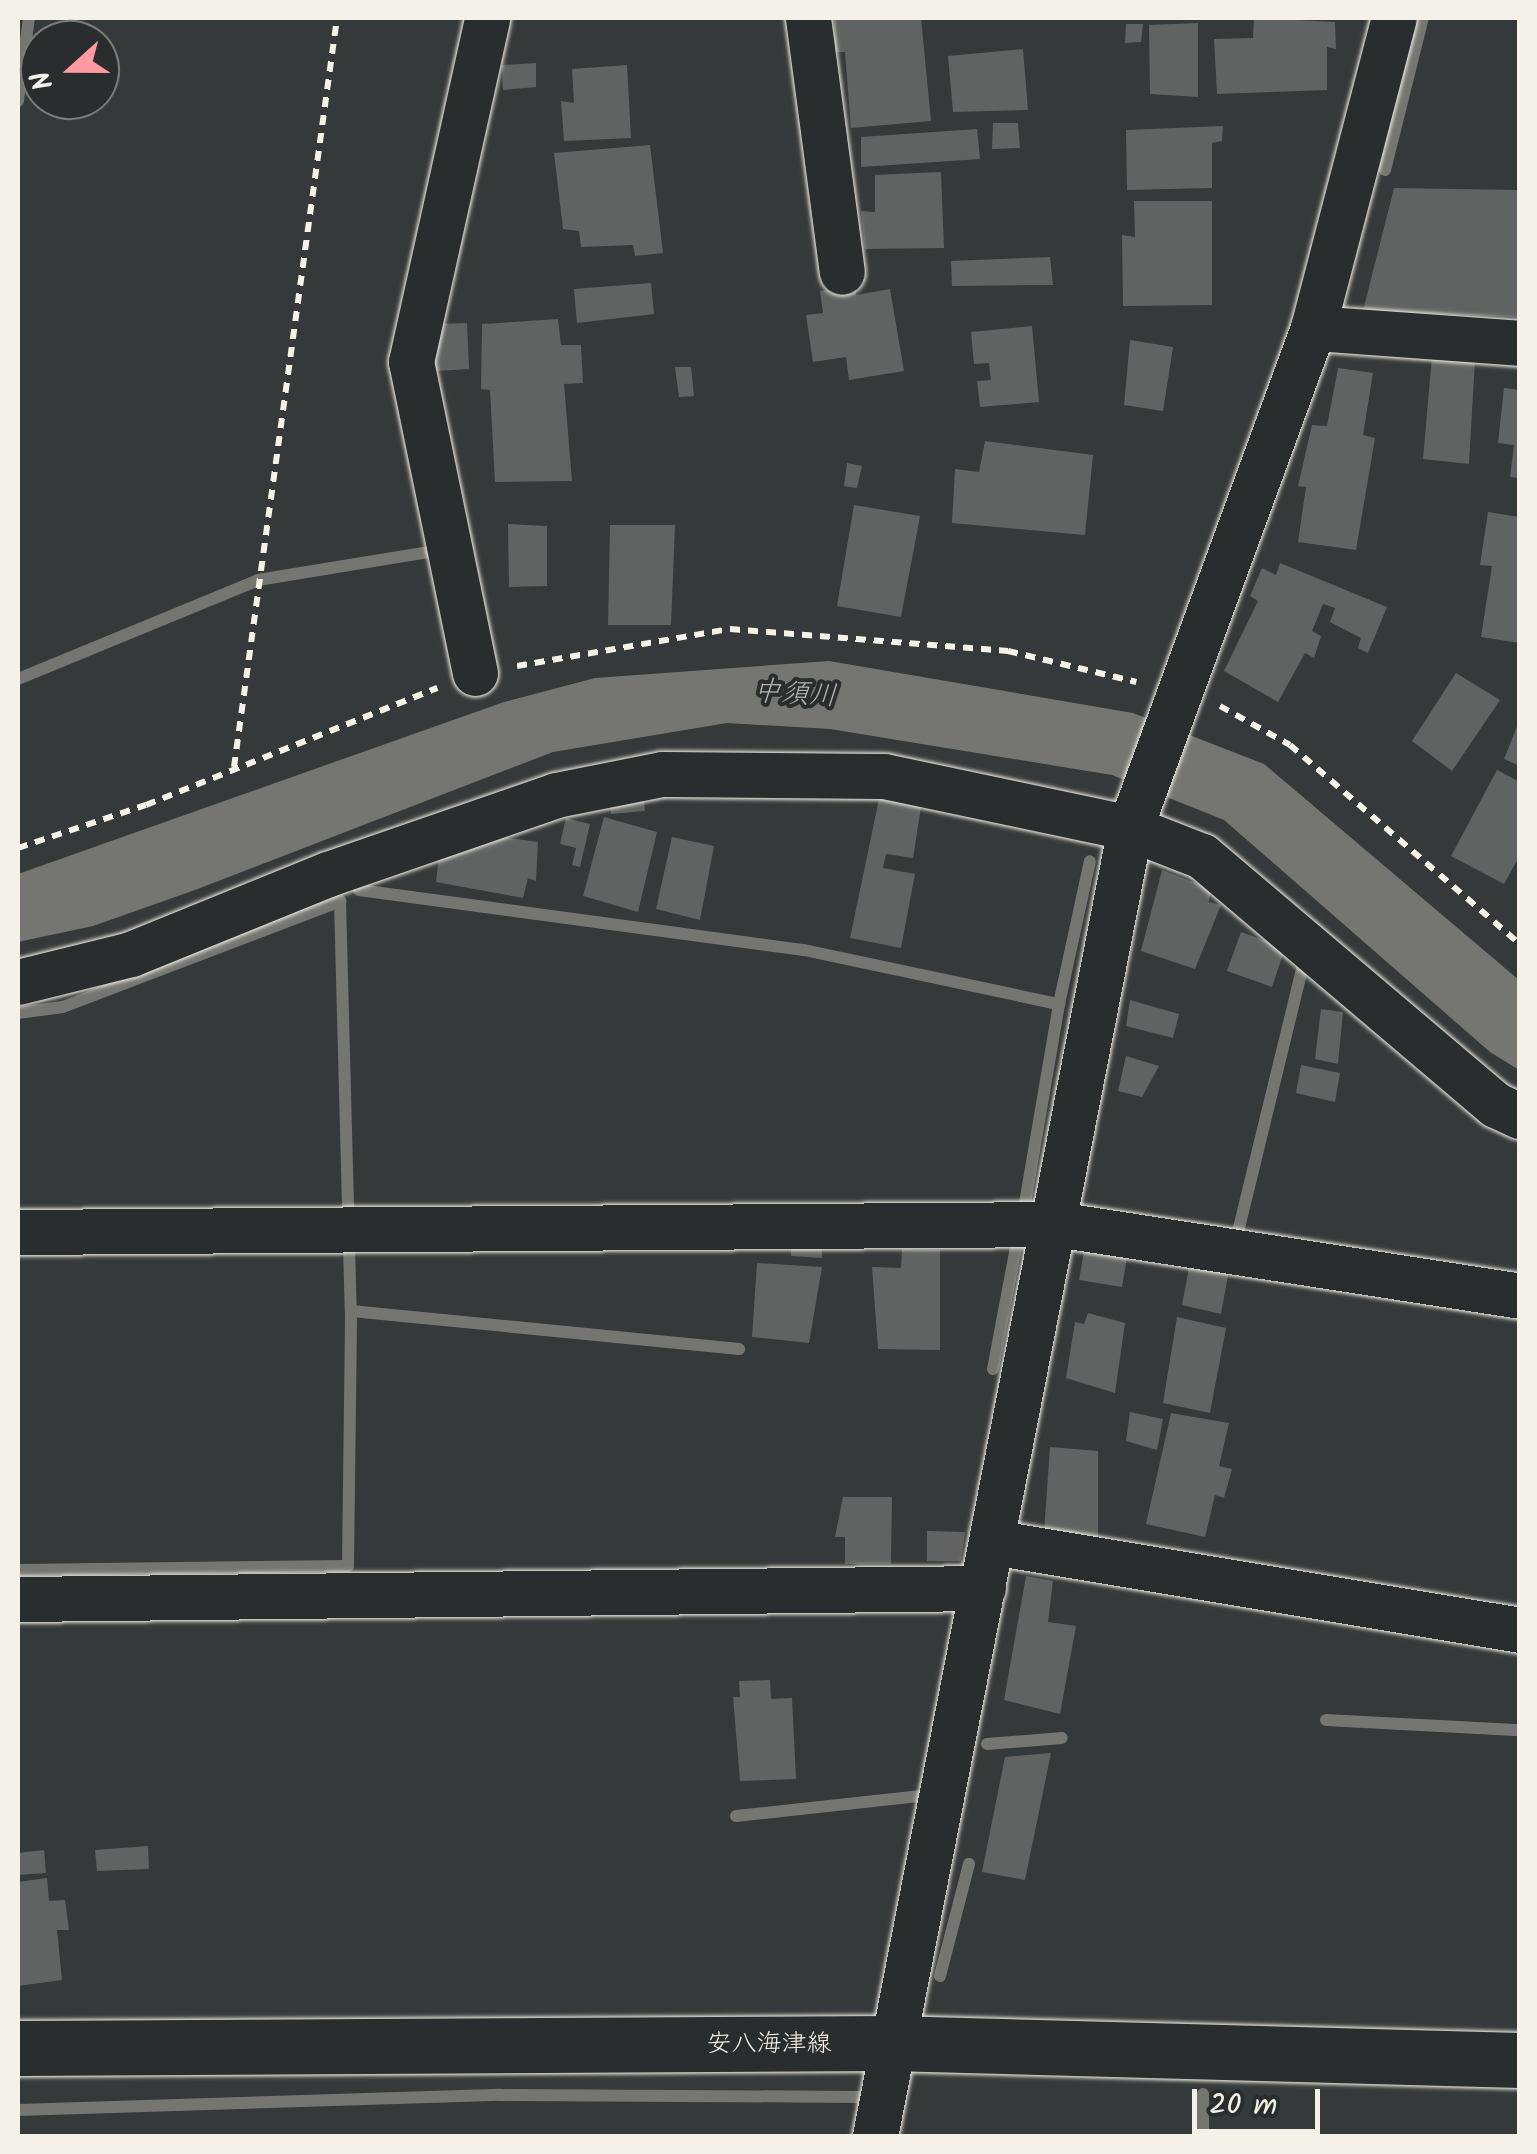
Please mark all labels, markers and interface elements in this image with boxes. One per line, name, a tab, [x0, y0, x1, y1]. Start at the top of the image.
north arrow	[20, 20, 120, 120]
text: N	[19, 64, 68, 97]
water label: 中須川	[752, 675, 838, 715]
street label: 安八海津線	[707, 2029, 831, 2059]
scale bar	[1197, 2069, 1324, 2131]
text: 20 m	[1209, 2082, 1277, 2130]

